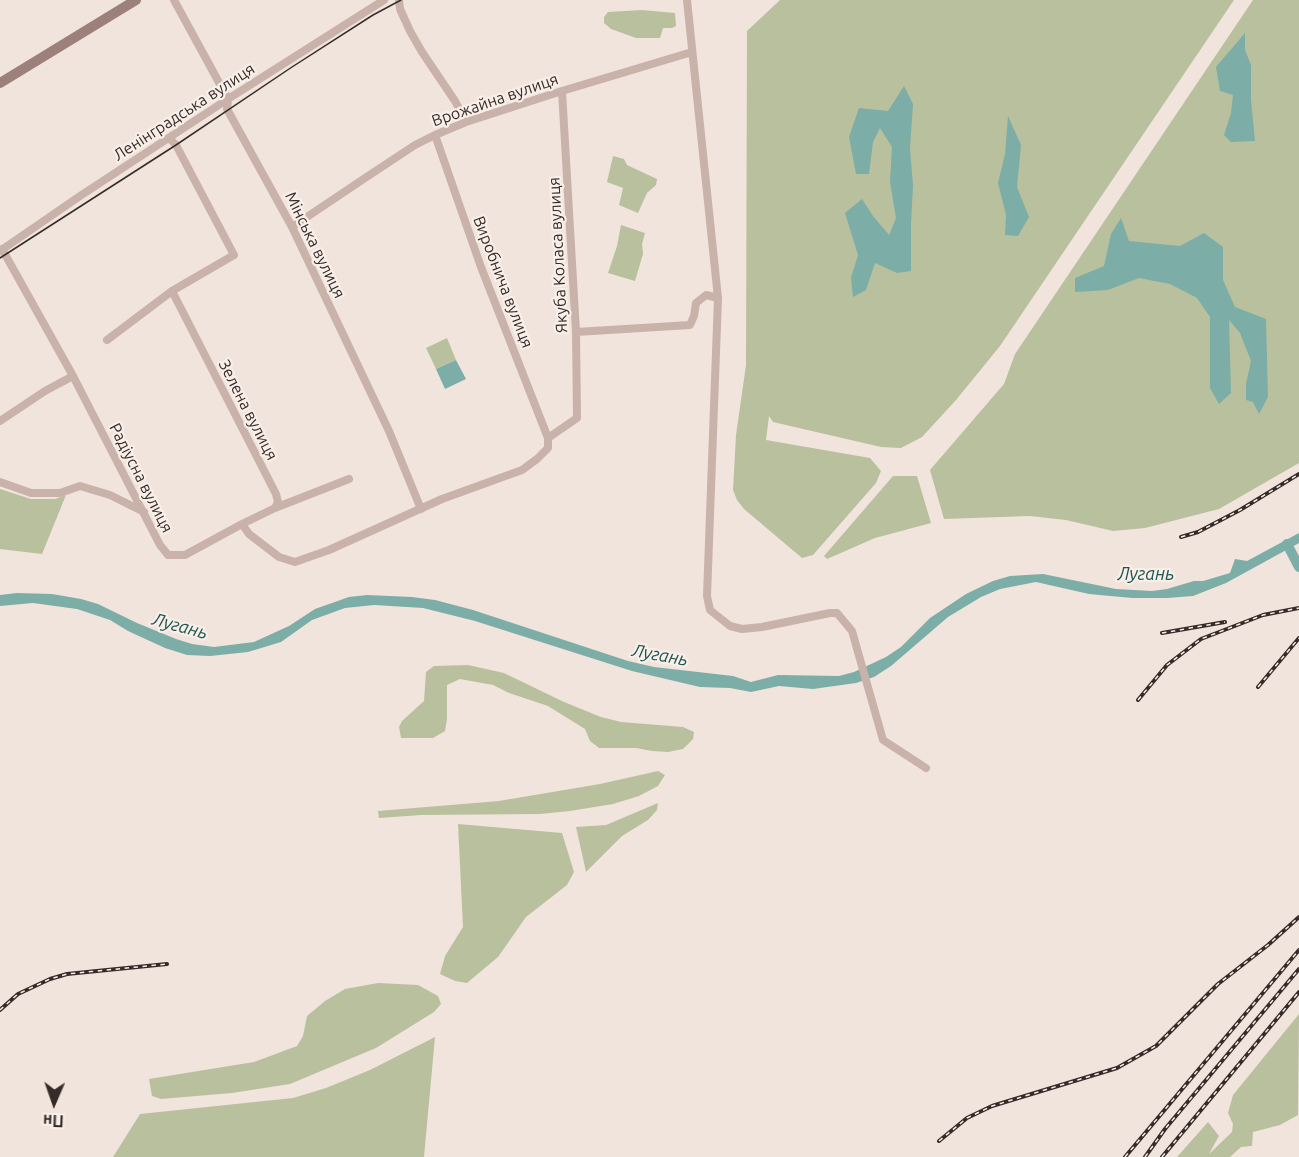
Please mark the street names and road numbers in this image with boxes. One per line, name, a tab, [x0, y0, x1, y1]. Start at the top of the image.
street label: Ленінградська вулиця	[110, 59, 258, 165]
street label: Врожайна вулиця	[429, 69, 561, 131]
street label: Якуба Коласа вулиця	[544, 177, 572, 333]
street label: Мінська вулиця	[281, 189, 349, 301]
street label: Виробнича вулиця	[469, 213, 537, 351]
street label: Зелена вулиця	[214, 357, 282, 463]
street label: Радіусна вулиця	[105, 420, 177, 536]

